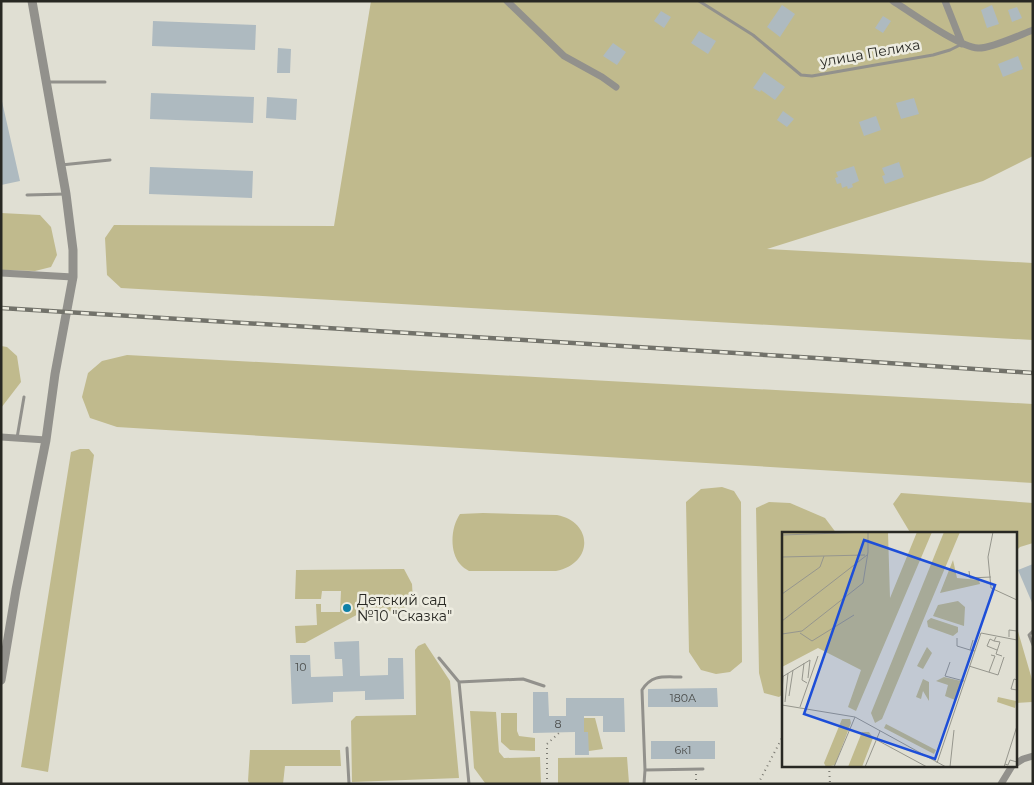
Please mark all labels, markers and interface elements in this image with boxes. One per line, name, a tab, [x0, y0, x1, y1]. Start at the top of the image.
street label: улица Пелиха	[818, 35, 921, 71]
inset map	[782, 532, 1016, 768]
place label: Детский сад №10 "Сказка"	[357, 591, 452, 625]
marker: Детский сад №10 "Сказка"	[341, 602, 353, 614]
house number: 10	[295, 660, 307, 674]
house number: 180А	[670, 691, 697, 705]
house number: 8	[554, 717, 562, 731]
house number: 6к1	[674, 743, 692, 757]

